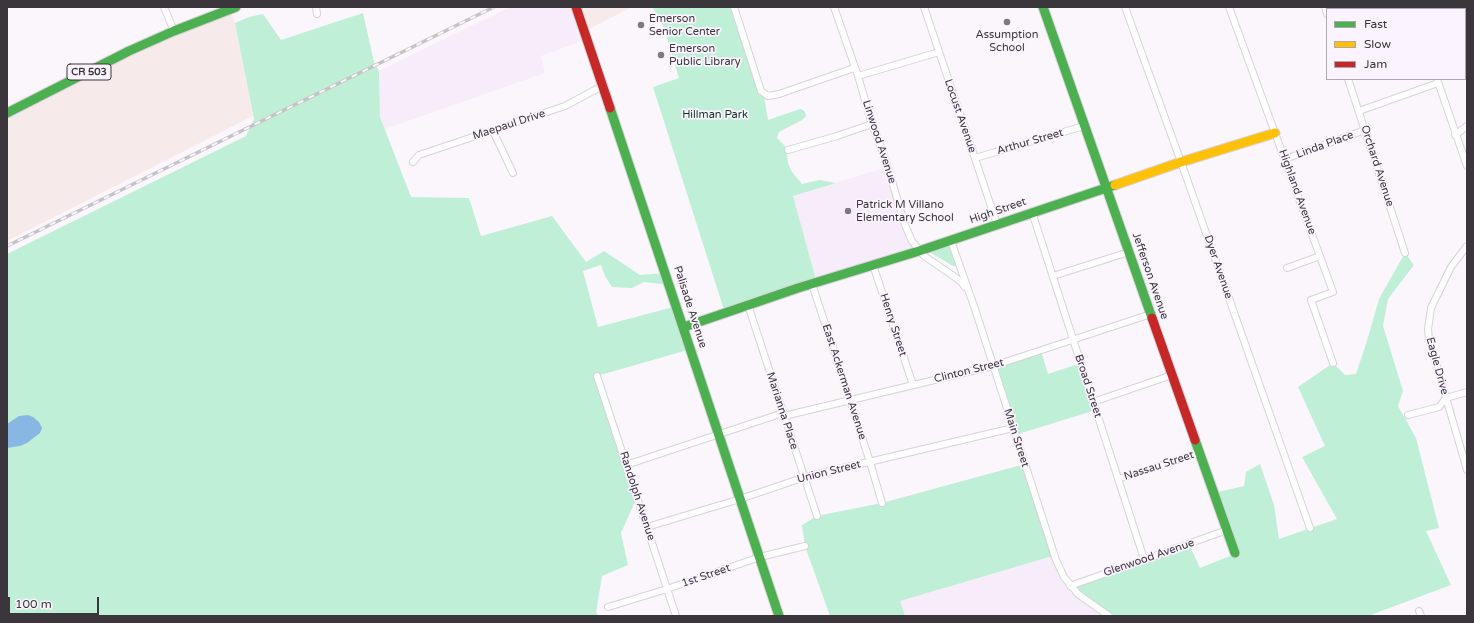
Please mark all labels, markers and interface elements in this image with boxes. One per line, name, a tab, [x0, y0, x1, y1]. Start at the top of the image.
legend	[1326, 8, 1466, 80]
place label: Emerson Senior Center	[649, 12, 720, 38]
marker: Assumption School	[1002, 17, 1012, 27]
text: Fast	[1364, 17, 1387, 31]
marker: Emerson Senior Center	[636, 20, 646, 30]
place label: Assumption School	[976, 28, 1038, 54]
text: Slow	[1364, 37, 1391, 51]
place label: Emerson Public Library	[669, 42, 741, 68]
marker: Emerson Public Library	[656, 50, 666, 60]
text: Jam	[1364, 57, 1387, 71]
road number: CR 503	[67, 64, 111, 80]
street label: Locust Avenue	[941, 77, 979, 155]
street label: Linwood Avenue	[859, 99, 899, 185]
street label: Maepaul Drive	[471, 107, 547, 143]
park label: Hillman Park	[682, 108, 748, 122]
street label: Orchard Avenue	[1358, 124, 1396, 208]
street label: Arthur Street	[995, 126, 1065, 158]
street label: Linda Place	[1295, 129, 1355, 161]
street label: Highland Avenue	[1276, 148, 1318, 236]
street label: High Street	[968, 195, 1028, 227]
place label: Patrick M Villano Elementary School	[856, 198, 954, 224]
marker: Patrick M Villano Elementary School	[843, 206, 853, 216]
street label: Jefferson Avenue	[1129, 231, 1171, 321]
street label: Dyer Avenue	[1201, 233, 1235, 301]
street label: Palisade Avenue	[670, 264, 710, 350]
street label: Henry Street	[877, 292, 909, 358]
street label: East Ackerman Avenue	[819, 322, 869, 442]
street label: Eagle Drive	[1423, 336, 1451, 396]
street label: Broad Street	[1072, 353, 1104, 419]
street label: Clinton Street	[933, 356, 1005, 386]
street label: Marianna Place	[763, 371, 801, 451]
street label: Main Street	[1000, 407, 1032, 469]
street label: Nassau Street	[1122, 448, 1196, 484]
street label: Randolph Avenue	[616, 450, 658, 542]
street label: Union Street	[796, 458, 862, 486]
street label: Glenwood Avenue	[1102, 536, 1196, 580]
street label: 1st Street	[680, 562, 732, 590]
scale bar	[10, 589, 101, 615]
text: 100 m	[15, 597, 52, 611]

